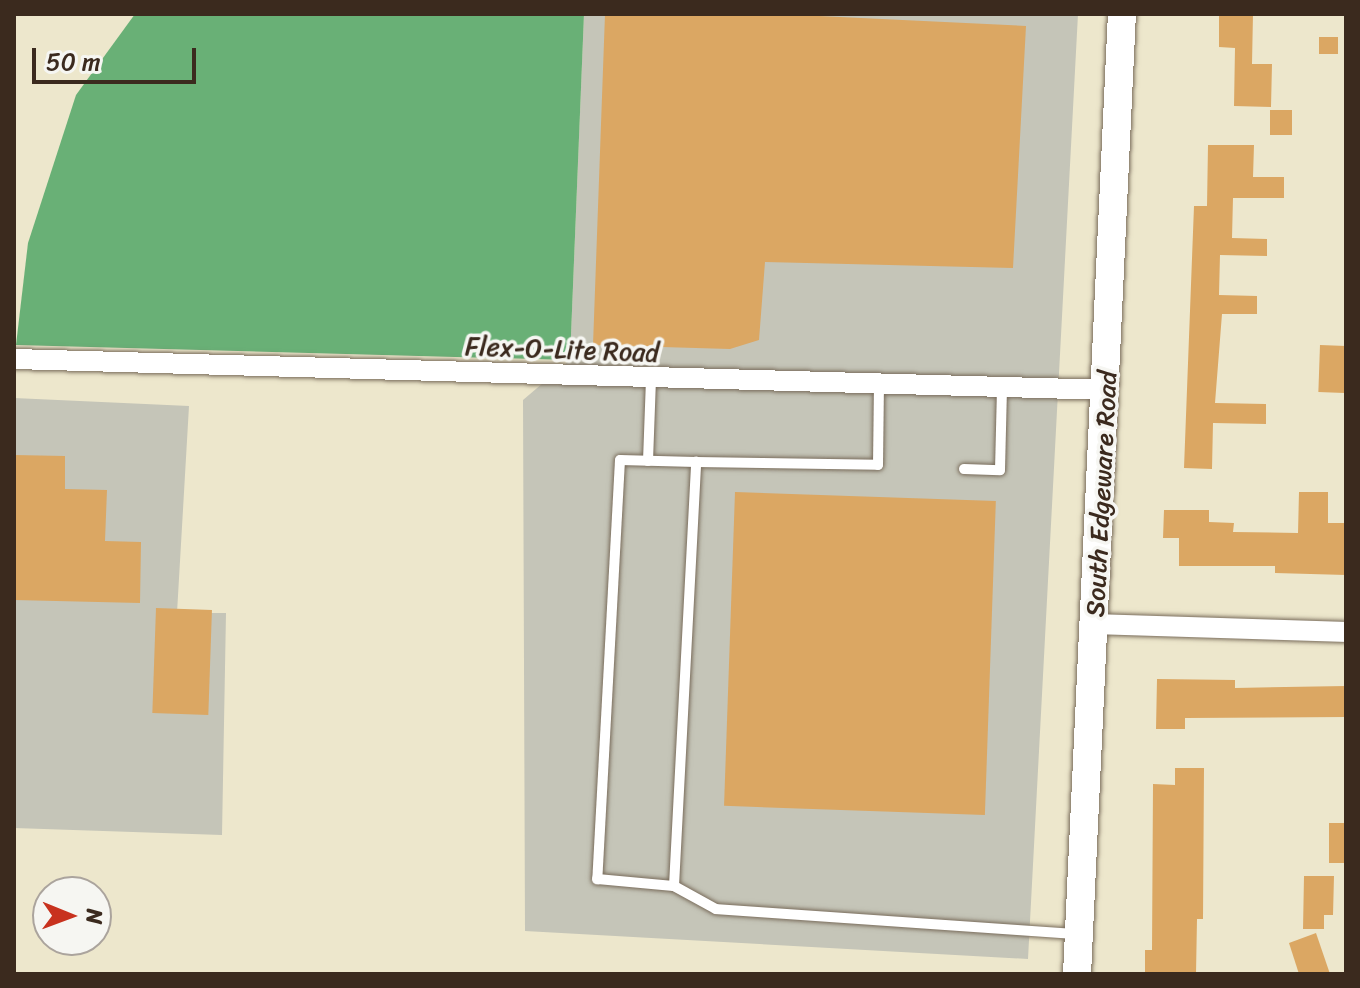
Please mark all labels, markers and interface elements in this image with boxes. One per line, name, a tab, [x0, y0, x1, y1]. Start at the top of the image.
scale bar	[36, 32, 200, 82]
text: 50 m	[46, 41, 101, 83]
street label: Flex-O-Lite Road	[465, 331, 659, 369]
street label: South Edgeware Road	[1080, 370, 1124, 618]
north arrow	[32, 876, 112, 956]
text: N	[75, 908, 114, 924]

